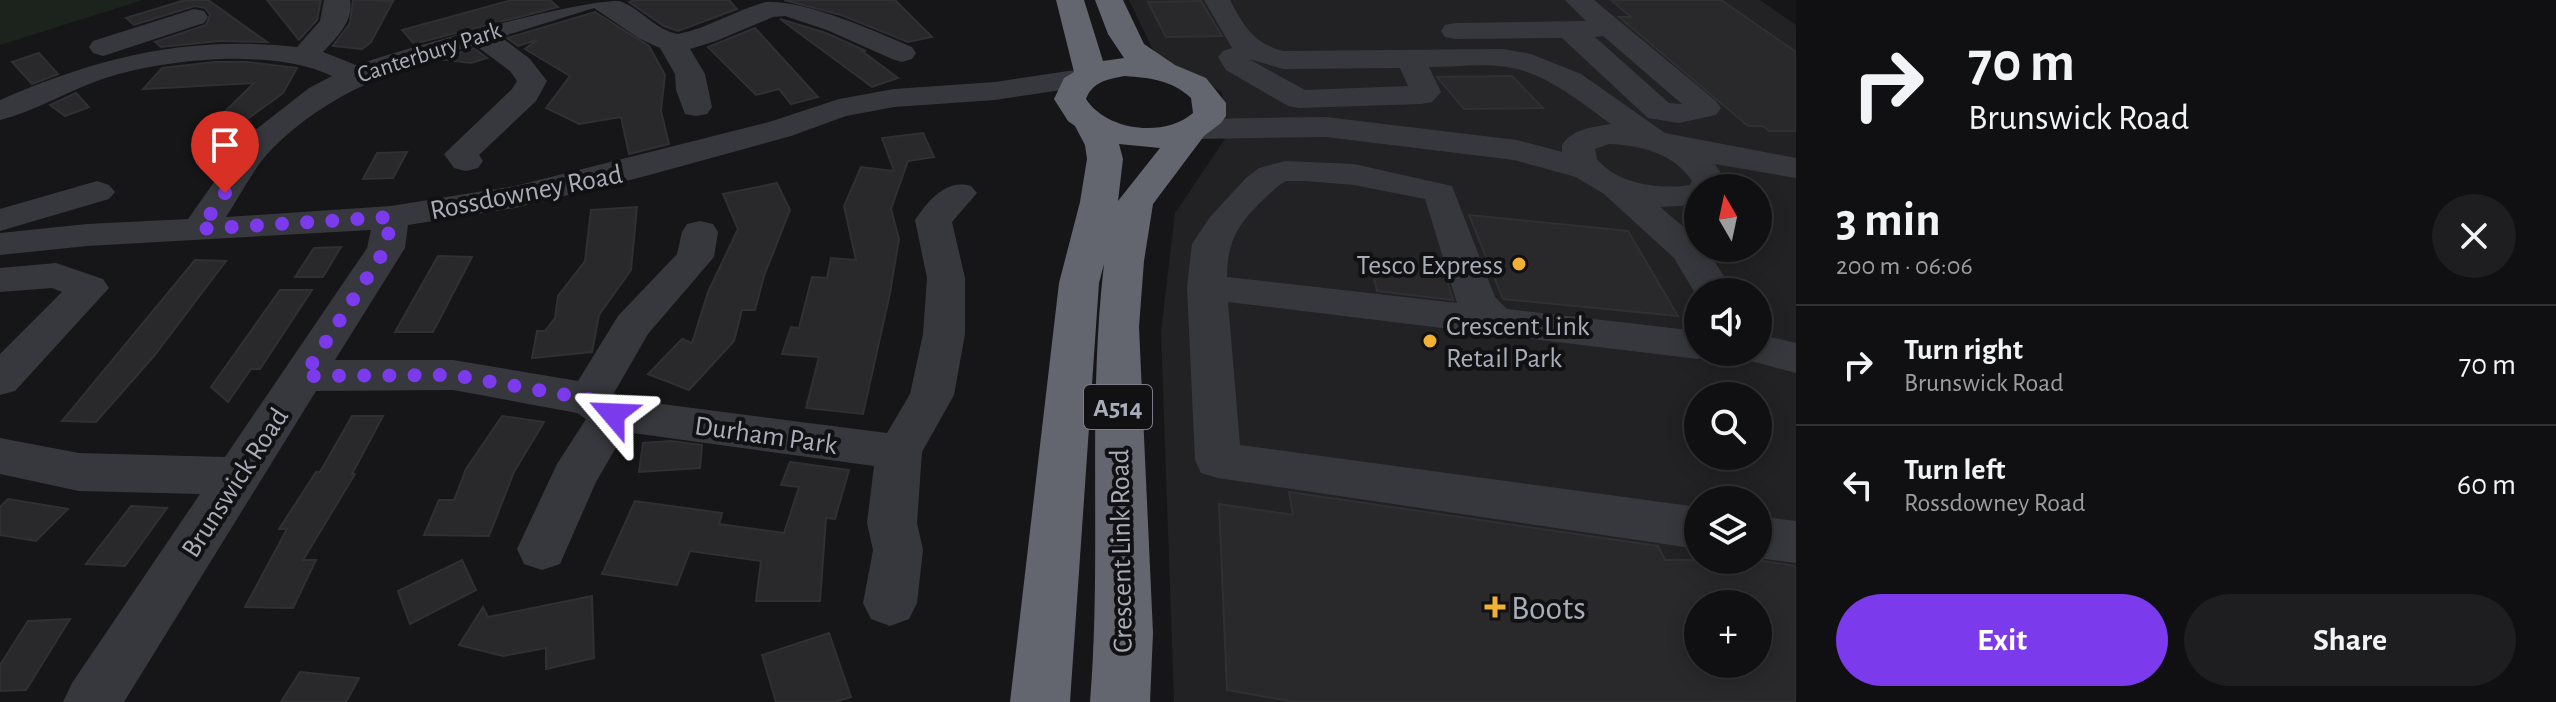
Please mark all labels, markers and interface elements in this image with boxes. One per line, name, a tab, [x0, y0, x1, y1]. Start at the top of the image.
street label: Canterbury Park	[354, 18, 504, 88]
icon: right	[1836, 32, 1940, 136]
text: 70 m	[1968, 35, 2075, 91]
text: Brunswick Road	[1968, 100, 2189, 136]
pin	[191, 111, 259, 193]
icon: arrive	[203, 123, 247, 167]
street label: Rossdowney Road	[428, 161, 625, 225]
north arrow	[1684, 174, 1772, 262]
map controls	[1684, 174, 1772, 678]
button: close	[2432, 194, 2516, 278]
text: 3 min	[1836, 197, 1941, 245]
place label: Tesco Express	[1356, 252, 1503, 280]
text: 200 m · 06:06	[1836, 253, 1973, 279]
marker: Tesco Express	[1510, 255, 1528, 273]
button: sound	[1684, 278, 1772, 366]
place label: Crescent Link Retail Park	[1446, 313, 1590, 373]
marker: Crescent Link Retail Park	[1421, 332, 1439, 350]
text: Turn right	[1904, 335, 2023, 365]
icon: right	[1836, 343, 1880, 387]
text: 70 m	[2459, 350, 2516, 380]
text: Brunswick Road	[1904, 370, 2064, 396]
position arrow	[571, 372, 655, 456]
button: search	[1684, 382, 1772, 470]
road number: A514	[1084, 385, 1152, 429]
street label: Brunswick Road	[177, 403, 294, 563]
street label: Durham Park	[693, 412, 839, 460]
street label: Crescent Link Road	[1106, 449, 1138, 653]
text: Turn left	[1904, 455, 2005, 485]
icon: left	[1836, 463, 1880, 507]
text: 60 m	[2457, 470, 2516, 500]
button: layers	[1684, 486, 1772, 574]
text: Rossdowney Road	[1904, 490, 2085, 516]
button: +	[1684, 590, 1772, 678]
place label: Boots	[1511, 592, 1586, 626]
button: Exit	[1836, 594, 2168, 686]
button: Share	[2184, 594, 2516, 686]
marker: Boots	[1486, 598, 1504, 616]

